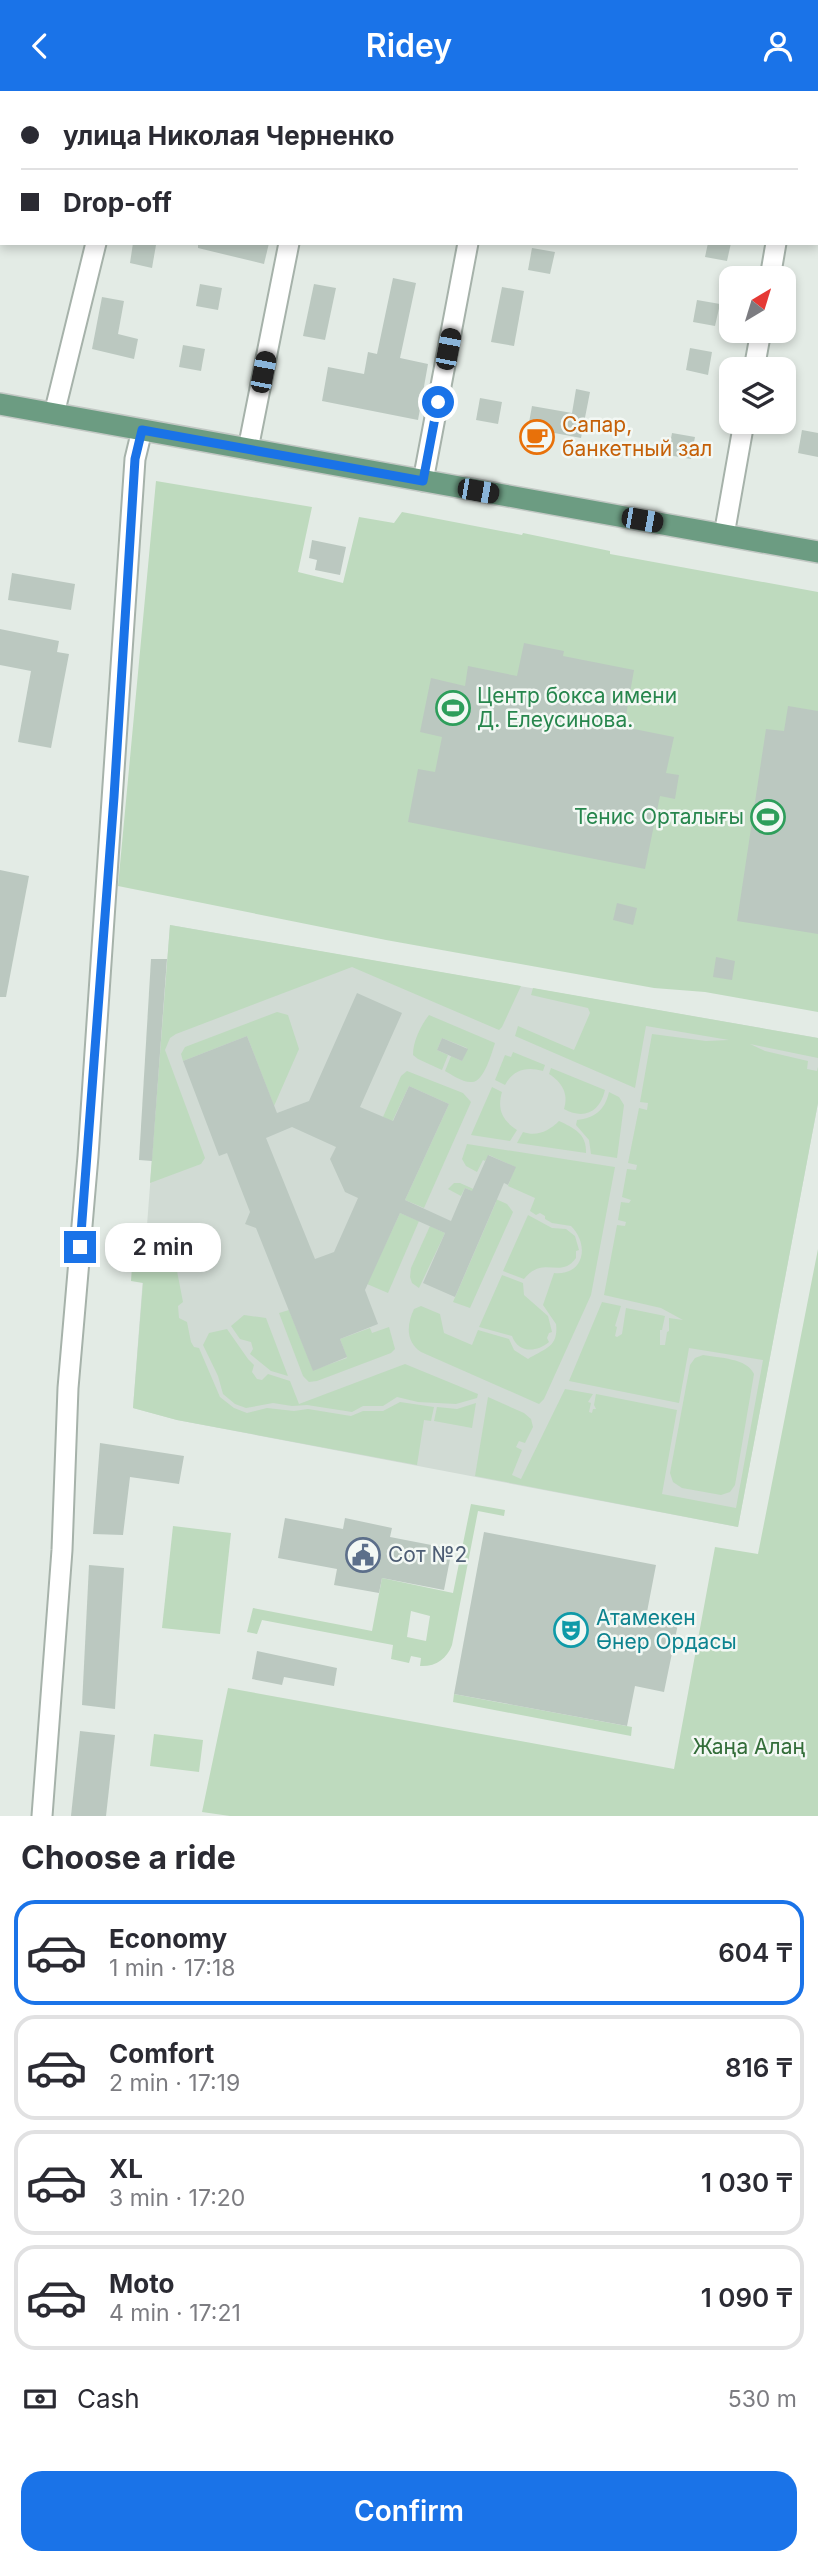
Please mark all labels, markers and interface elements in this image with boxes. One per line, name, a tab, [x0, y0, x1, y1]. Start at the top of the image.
text: Ridey	[366, 26, 452, 65]
icon: back	[21, 27, 59, 65]
icon: person	[759, 27, 797, 65]
text: улица Николая Черненко	[63, 120, 394, 151]
text: Drop-off	[63, 187, 172, 218]
north arrow	[719, 266, 796, 343]
map controls	[719, 266, 796, 434]
car	[434, 326, 463, 372]
car	[249, 349, 278, 395]
button: layers	[719, 357, 796, 434]
route start	[422, 386, 454, 418]
place label: Сапар, банкетный зал	[562, 412, 712, 461]
cafe icon: Сапар, банкетный зал	[518, 418, 556, 456]
car	[456, 477, 501, 505]
car	[620, 506, 665, 534]
place label: Центр бокса имени Д. Елеусинова.	[477, 683, 677, 732]
sports icon: Центр бокса имени Д. Елеусинова.	[434, 689, 472, 727]
sports icon: Тенис Орталығы	[749, 798, 787, 836]
place label: Тенис Орталығы	[574, 804, 744, 829]
callout: 2 min	[104, 1223, 220, 1271]
route end	[64, 1231, 96, 1263]
text: 2 min	[133, 1233, 193, 1261]
public building icon: Сот №2	[344, 1536, 382, 1574]
place label: Сот №2	[388, 1542, 467, 1567]
place label: Атамекен Өнер Ордасы	[596, 1605, 737, 1654]
theatre icon: Атамекен Өнер Ордасы	[552, 1611, 590, 1649]
park label: Жаңа Алаң	[693, 1734, 805, 1759]
text: Choose a ride	[21, 1838, 236, 1877]
icon: car	[25, 1921, 88, 1984]
text: Economy	[109, 1923, 227, 1954]
text: 604 ₸	[718, 1937, 793, 1968]
text: 1 min · 17:18	[109, 1954, 236, 1982]
icon: car	[25, 2036, 88, 2099]
text: Comfort	[109, 2038, 214, 2069]
text: 816 ₸	[725, 2052, 793, 2083]
text: 2 min · 17:19	[109, 2069, 240, 2097]
icon: car	[25, 2151, 88, 2214]
text: XL	[109, 2153, 143, 2184]
text: 1 030 ₸	[701, 2167, 793, 2198]
text: 3 min · 17:20	[109, 2184, 245, 2212]
icon: car	[25, 2266, 88, 2329]
text: Moto	[109, 2268, 174, 2299]
text: 1 090 ₸	[701, 2282, 793, 2313]
text: 4 min · 17:21	[109, 2299, 241, 2327]
icon: cash	[21, 2380, 59, 2418]
text: Cash	[77, 2383, 140, 2414]
text: 530 m	[728, 2385, 797, 2413]
button: Confirm	[21, 2471, 797, 2551]

